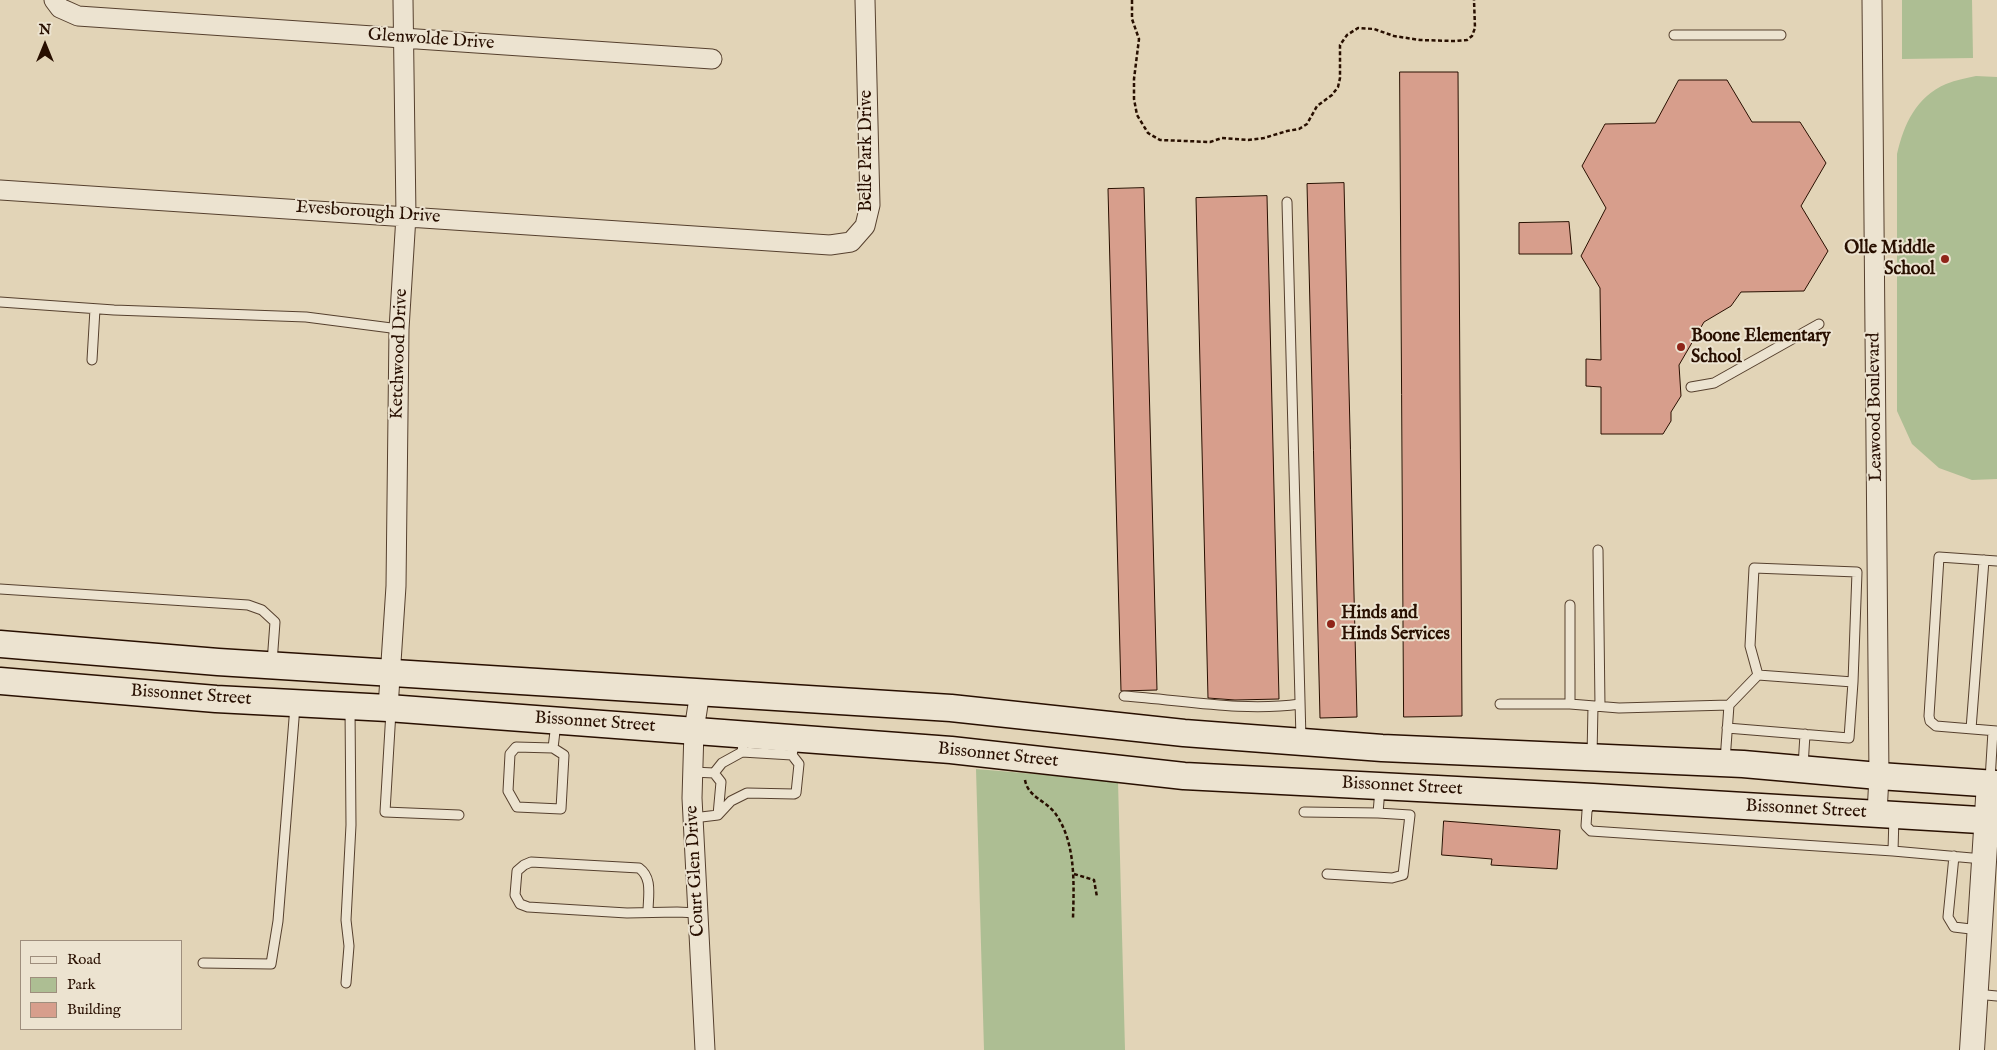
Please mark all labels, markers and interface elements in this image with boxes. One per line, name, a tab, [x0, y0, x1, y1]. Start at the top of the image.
north arrow	[20, 20, 70, 70]
text: N	[39, 21, 51, 39]
street label: Glenwolde Drive	[367, 25, 495, 55]
street label: Belle Park Drive	[856, 90, 878, 212]
street label: Evesborough Drive	[295, 197, 441, 229]
place label: Olle Middle School	[1844, 238, 1935, 280]
marker: Olle Middle School	[1939, 253, 1951, 265]
street label: Ketchwood Drive	[387, 288, 413, 420]
place label: Boone Elementary School	[1691, 326, 1831, 368]
street label: Leawood Boulevard	[1864, 332, 1888, 482]
marker: Boone Elementary School	[1675, 341, 1687, 353]
place label: Hinds and Hinds Services	[1341, 603, 1450, 646]
marker: Hinds and Hinds Services	[1325, 618, 1337, 630]
street label: Bissonnet Street	[130, 681, 252, 711]
street label: Bissonnet Street	[534, 708, 656, 738]
street label: Bissonnet Street	[937, 739, 1059, 773]
street label: Bissonnet Street	[1341, 773, 1463, 801]
street label: Bissonnet Street	[1745, 796, 1867, 824]
street label: Court Glen Drive	[682, 805, 710, 937]
legend	[20, 940, 182, 1030]
text: Road	[67, 950, 101, 969]
text: Park	[67, 975, 96, 994]
text: Building	[67, 1000, 121, 1019]

